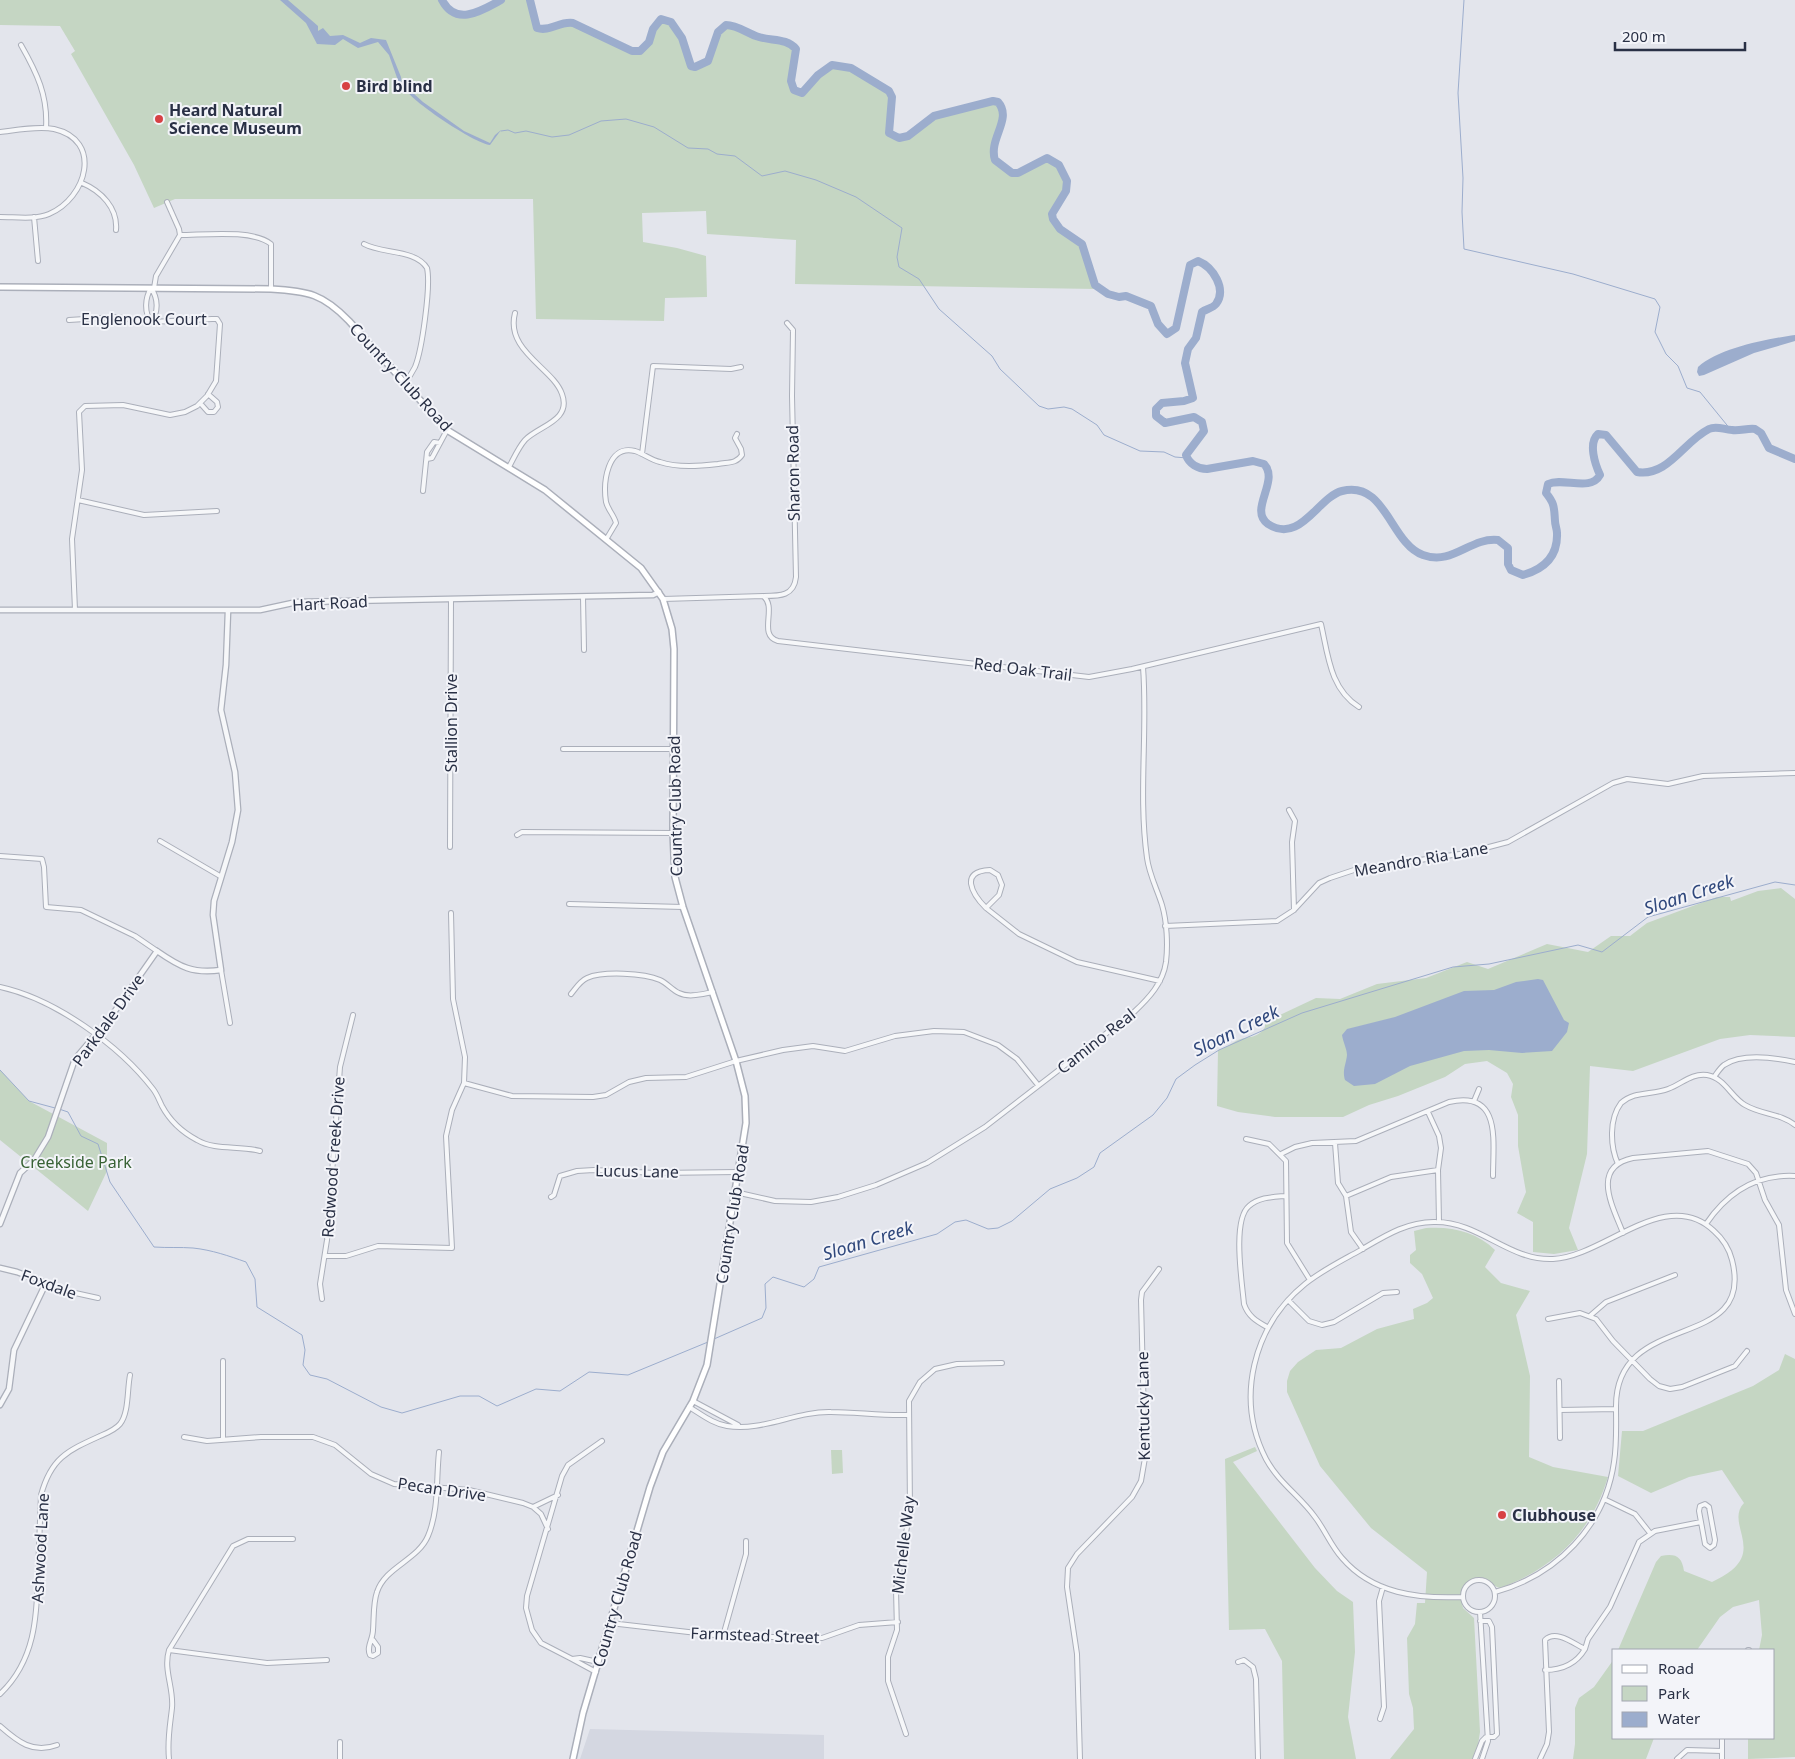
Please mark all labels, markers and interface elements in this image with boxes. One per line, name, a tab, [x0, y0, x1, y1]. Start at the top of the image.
scale bar	[1615, 20, 1745, 52]
text: 200 m	[1622, 26, 1666, 46]
place label: Bird blind	[356, 75, 433, 97]
marker: Bird blind	[340, 80, 352, 92]
place label: Heard Natural Science Museum	[169, 99, 302, 139]
marker: Heard Natural Science Museum	[153, 113, 165, 125]
street label: Englenook Court	[81, 308, 207, 330]
street label: Country Club Road	[345, 318, 457, 436]
street label: Sharon Road	[781, 425, 805, 521]
street label: Hart Road	[292, 590, 368, 616]
street label: Red Oak Trail	[973, 652, 1073, 686]
street label: Stallion Drive	[440, 673, 462, 773]
street label: Country Club Road	[663, 735, 687, 877]
street label: Meandro Ria Lane	[1352, 836, 1490, 882]
water label: Sloan Creek	[1641, 868, 1738, 920]
street label: Parkdale Drive	[67, 969, 149, 1071]
water label: Sloan Creek	[1188, 998, 1284, 1061]
street label: Camino Real	[1052, 1003, 1140, 1079]
street label: Redwood Creek Drive	[316, 1076, 350, 1238]
street label: Country Club Road	[710, 1143, 754, 1285]
park label: Creekside Park	[20, 1151, 132, 1173]
street label: Lucus Lane	[595, 1159, 679, 1183]
water label: Sloan Creek	[820, 1215, 917, 1265]
street label: Foxdale	[18, 1264, 80, 1304]
street label: Kentucky Lane	[1131, 1351, 1155, 1461]
street label: Pecan Drive	[396, 1472, 488, 1506]
street label: Ashwood Lane	[26, 1493, 54, 1603]
street label: Michelle Way	[886, 1494, 920, 1595]
place label: Clubhouse	[1512, 1504, 1596, 1526]
marker: Clubhouse	[1496, 1509, 1508, 1521]
street label: Country Club Road	[587, 1528, 647, 1670]
street label: Farmstead Street	[690, 1622, 820, 1648]
legend	[1612, 1649, 1775, 1739]
text: Road	[1658, 1658, 1694, 1678]
text: Park	[1658, 1683, 1690, 1703]
text: Water	[1658, 1708, 1700, 1728]

